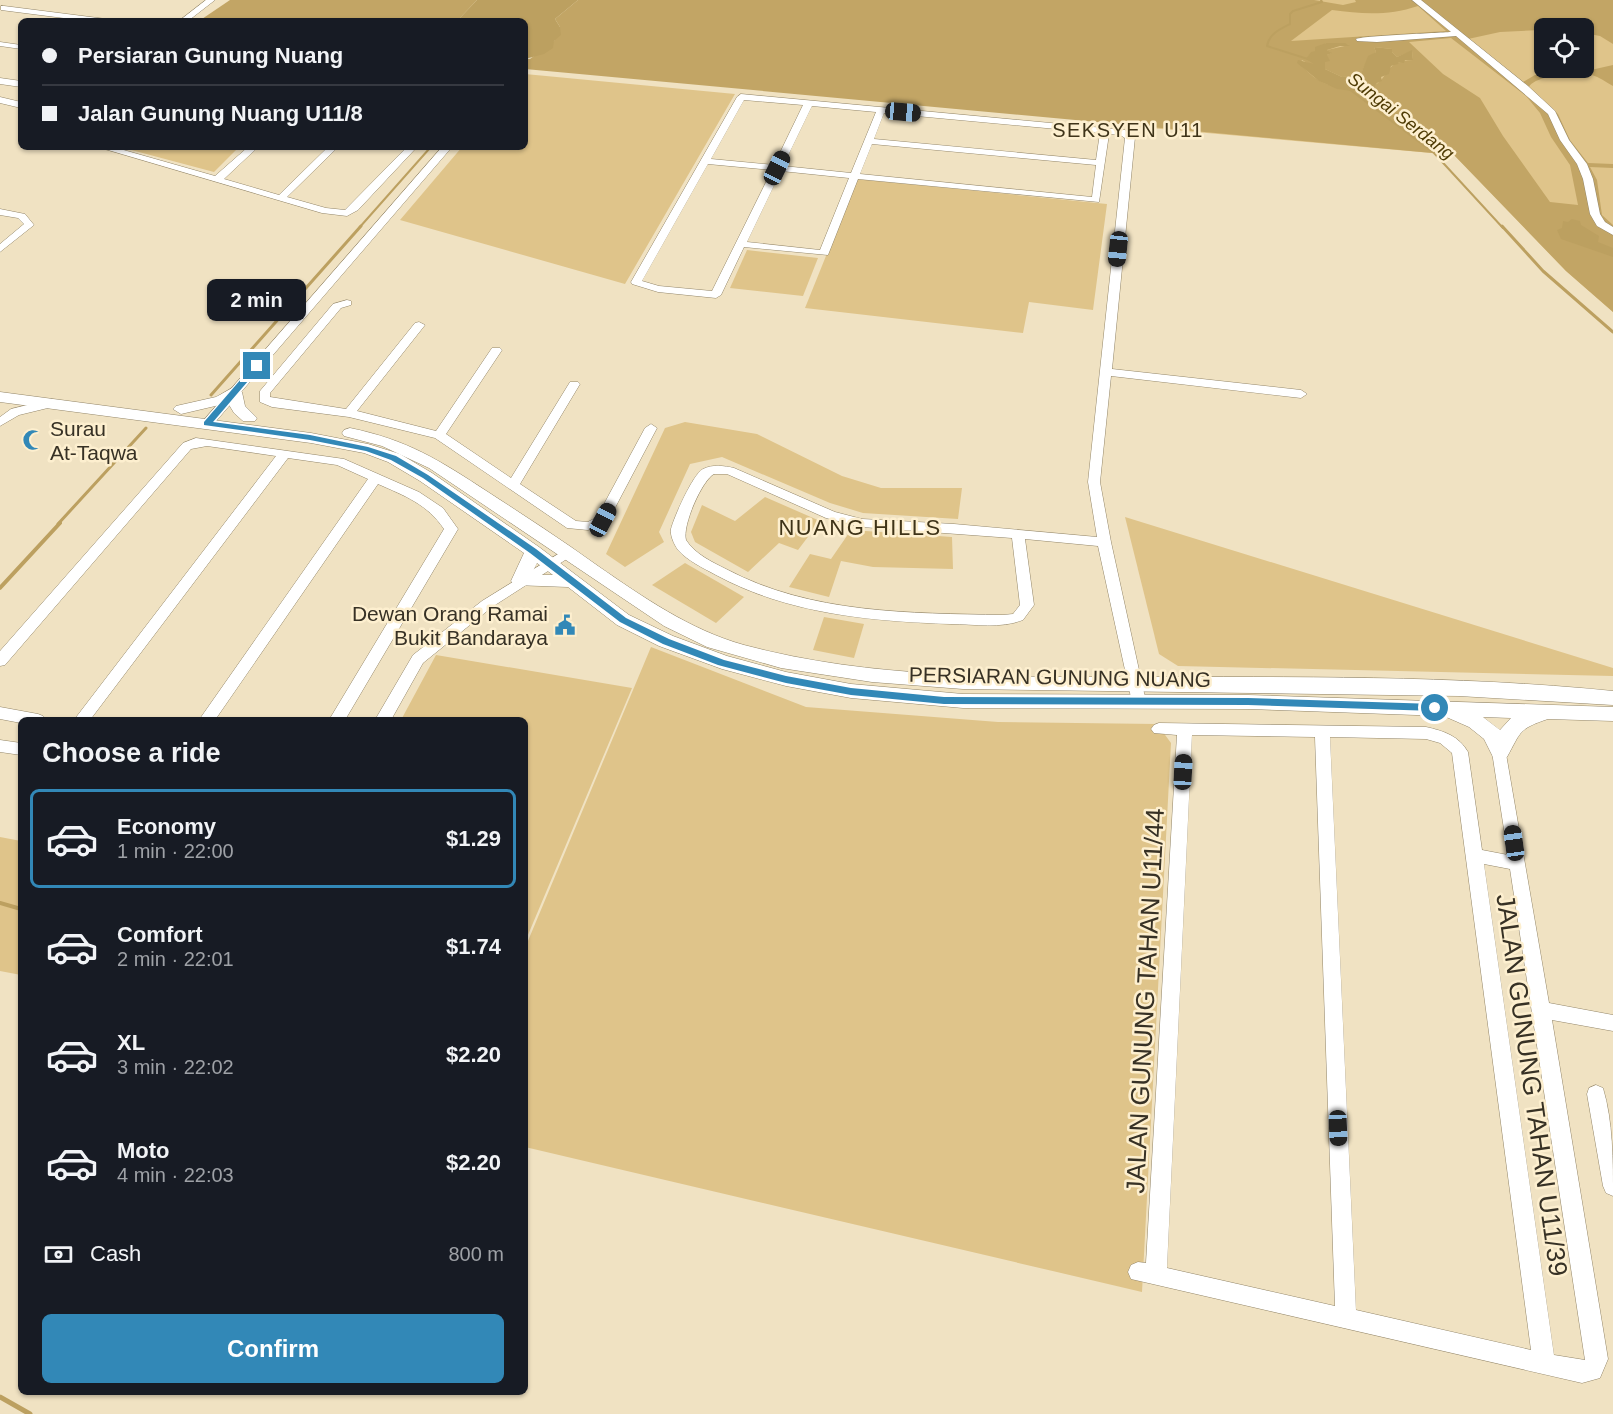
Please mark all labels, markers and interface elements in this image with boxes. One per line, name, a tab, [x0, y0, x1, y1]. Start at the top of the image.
map controls	[1534, 18, 1594, 78]
button: locate	[1534, 18, 1594, 78]
text: Persiaran Gunung Nuang	[78, 43, 343, 68]
water label: Sungai Serdang	[1344, 68, 1458, 164]
text: Jalan Gunung Nuang U11/8	[78, 101, 363, 126]
car	[884, 101, 922, 123]
district label: SEKSYEN U11	[1052, 119, 1204, 141]
car	[761, 148, 793, 188]
car	[1107, 230, 1129, 268]
callout: 2 min	[208, 279, 306, 321]
text: 2 min	[230, 289, 283, 311]
route end	[243, 352, 270, 379]
place label: Surau At-Taqwa	[50, 417, 138, 464]
mosque icon: Surau At-Taqwa	[21, 428, 45, 452]
car	[587, 500, 619, 540]
district label: NUANG HILLS	[778, 515, 942, 540]
place label: Dewan Orang Ramai Bukit Bandaraya	[352, 602, 548, 649]
public building icon: Dewan Orang Ramai Bukit Bandaraya	[553, 613, 577, 637]
street label: PERSIARAN GUNUNG NUANG	[909, 663, 1211, 691]
route start	[1421, 694, 1448, 721]
text: Choose a ride	[42, 738, 221, 768]
car	[1173, 754, 1193, 790]
street label: JALAN GUNUNG TAHAN U11/44	[1120, 808, 1170, 1194]
icon: car	[45, 812, 99, 866]
text: Economy	[117, 814, 216, 839]
car	[1503, 824, 1525, 862]
text: $1.29	[446, 826, 501, 851]
text: 1 min · 22:00	[117, 840, 234, 862]
street label: JALAN GUNUNG TAHAN U11/39	[1490, 892, 1574, 1278]
icon: car	[45, 920, 99, 974]
text: Comfort	[117, 922, 203, 947]
text: $1.74	[446, 934, 501, 959]
text: 2 min · 22:01	[117, 948, 234, 970]
icon: car	[45, 1028, 99, 1082]
text: XL	[117, 1030, 145, 1055]
text: $2.20	[446, 1042, 501, 1067]
text: 3 min · 22:02	[117, 1056, 234, 1078]
car	[1328, 1110, 1348, 1146]
icon: car	[45, 1136, 99, 1190]
text: Moto	[117, 1138, 170, 1163]
text: $2.20	[446, 1150, 501, 1175]
text: 4 min · 22:03	[117, 1164, 234, 1186]
icon: cash	[42, 1238, 75, 1271]
text: Cash	[90, 1241, 141, 1266]
text: 800 m	[448, 1243, 504, 1265]
button: Confirm	[42, 1314, 504, 1383]

